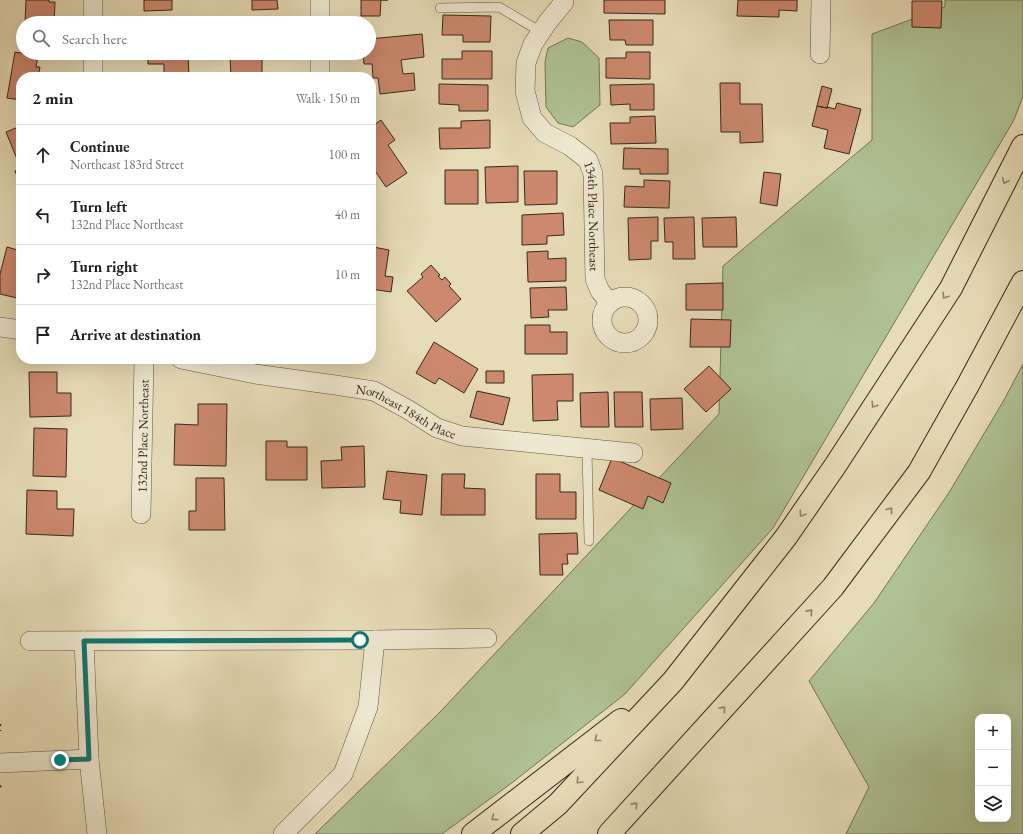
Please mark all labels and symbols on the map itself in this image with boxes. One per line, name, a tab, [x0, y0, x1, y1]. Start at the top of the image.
street label: 134th Place Northeast	[580, 158, 603, 271]
one-way arrow	[1002, 177, 1010, 184]
one-way arrow	[942, 292, 950, 299]
street label: 132nd Place Northeast	[133, 379, 152, 493]
street label: Northeast 184th Place	[355, 380, 458, 442]
one-way arrow	[871, 401, 879, 408]
one-way arrow	[885, 508, 892, 515]
one-way arrow	[800, 509, 807, 516]
one-way arrow	[805, 610, 812, 617]
route start	[351, 631, 369, 649]
one-way arrow	[718, 706, 725, 714]
one-way arrow	[595, 734, 602, 741]
route end	[51, 751, 69, 769]
one-way arrow	[576, 776, 584, 784]
one-way arrow	[631, 802, 638, 810]
one-way arrow	[492, 813, 499, 820]

